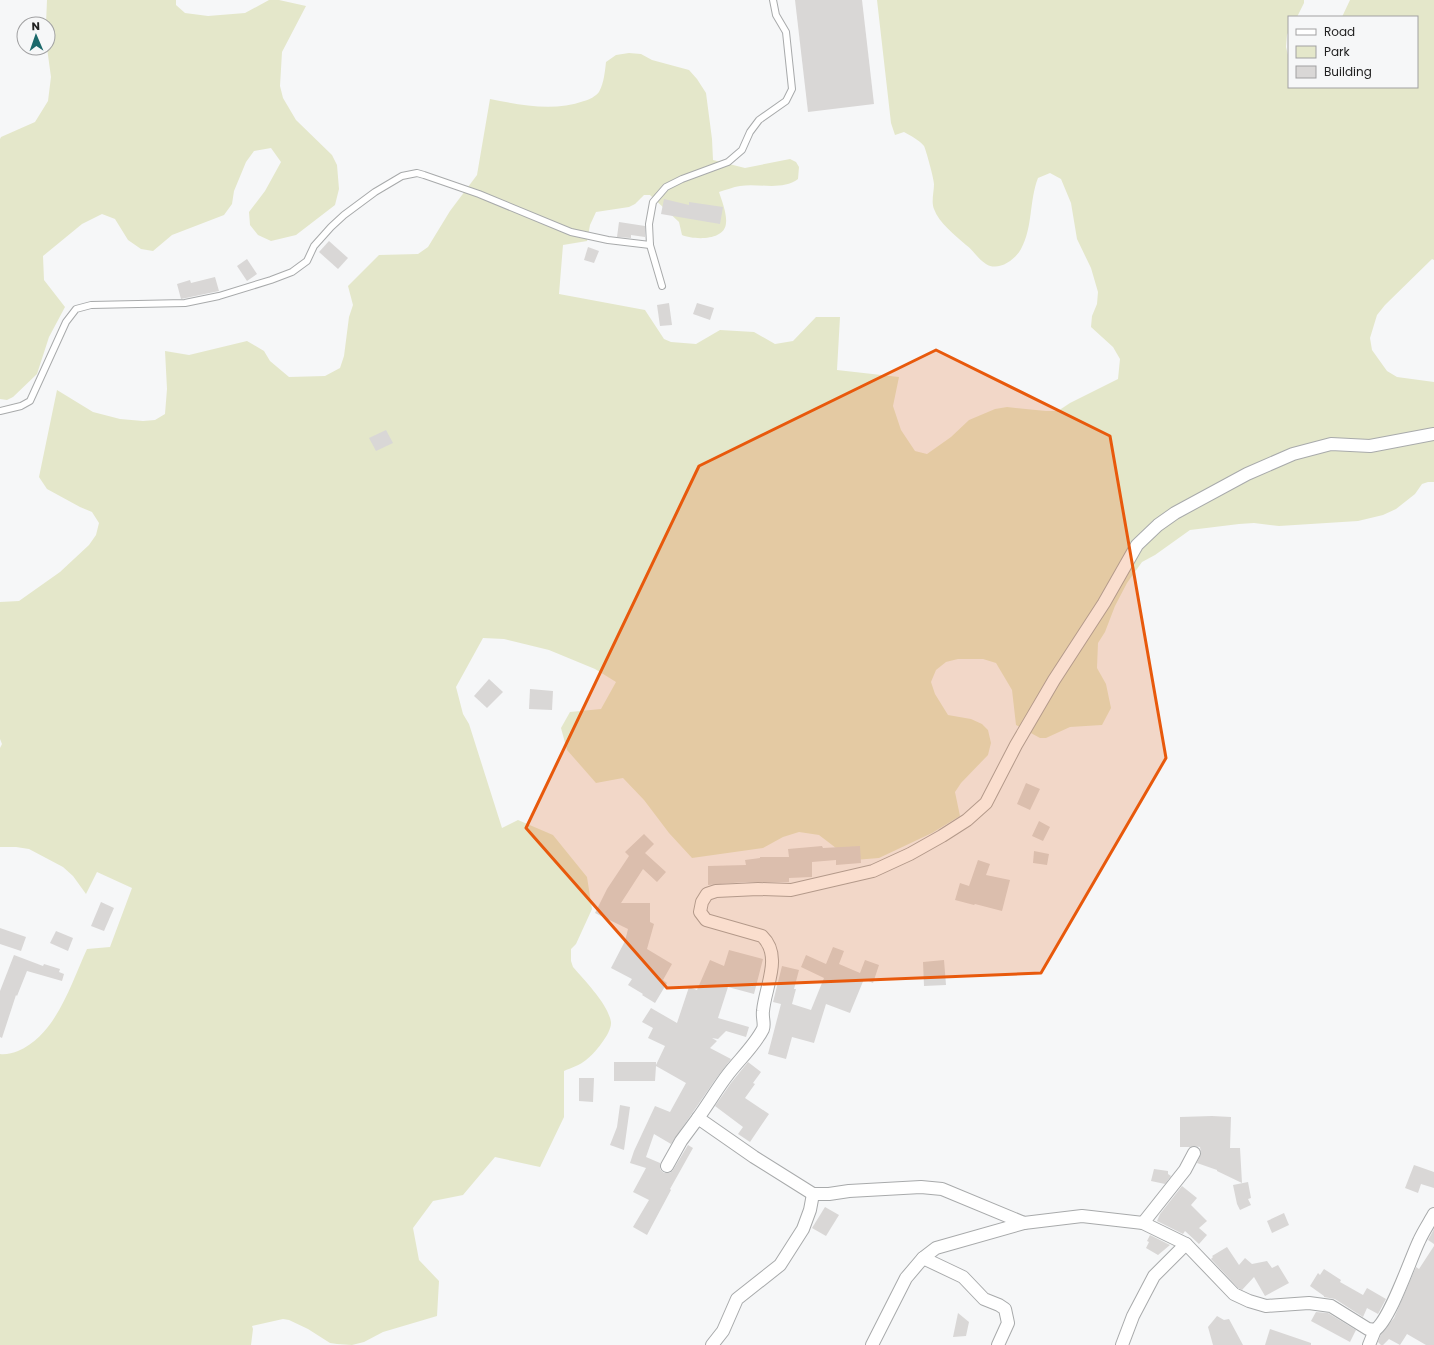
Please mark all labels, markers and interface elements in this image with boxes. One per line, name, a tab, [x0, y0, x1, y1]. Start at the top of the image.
north arrow	[16, 16, 56, 56]
legend	[1288, 16, 1418, 88]
text: N	[31, 18, 40, 34]
text: Road	[1324, 23, 1355, 40]
text: Park	[1324, 43, 1351, 60]
text: Building	[1324, 63, 1372, 80]

